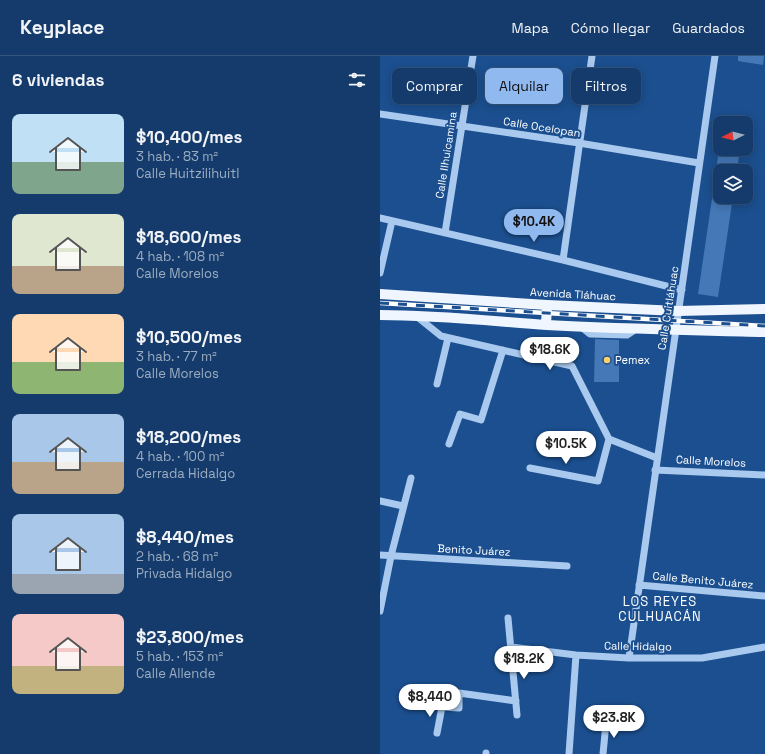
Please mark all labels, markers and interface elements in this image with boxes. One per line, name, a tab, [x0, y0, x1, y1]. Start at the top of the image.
text: Keyplace	[20, 15, 104, 40]
text: Mapa	[512, 19, 549, 37]
text: Cómo llegar	[571, 19, 650, 37]
text: Guardados	[672, 19, 745, 37]
chip: Comprar	[392, 68, 477, 104]
chip: Alquilar	[485, 68, 563, 104]
chip: Filtros	[571, 68, 641, 104]
text: 6 viviendas	[12, 69, 104, 91]
icon: filters	[346, 69, 368, 91]
street label: Calle Ilhuicamina	[432, 110, 460, 199]
street label: Calle Ocelopan	[502, 114, 582, 140]
north arrow	[713, 116, 753, 156]
map controls	[713, 116, 753, 204]
text: $10,400/mes	[136, 126, 242, 148]
icon: home	[44, 130, 92, 178]
text: 3 hab. · 83 m²	[136, 148, 218, 165]
button: layers	[713, 164, 753, 204]
text: Calle Huitzilihuitl	[136, 165, 239, 182]
pin: $10.4K	[501, 209, 567, 243]
text: $10.4K	[513, 213, 555, 230]
text: $18,600/mes	[136, 226, 241, 248]
icon: home	[44, 230, 92, 278]
text: 4 hab. · 108 m²	[136, 248, 224, 265]
text: Calle Morelos	[136, 265, 219, 282]
street label: Calle Cuitláhuac	[654, 265, 682, 351]
street label: Avenida Tláhuac	[530, 285, 616, 303]
text: $10,500/mes	[136, 326, 242, 348]
icon: home	[44, 330, 92, 378]
pin: $18.6K	[517, 337, 583, 371]
text: $18.6K	[529, 341, 571, 358]
text: 3 hab. · 77 m²	[136, 348, 217, 365]
place label: Pemex	[615, 353, 651, 367]
marker: Pemex	[602, 355, 612, 365]
text: Calle Morelos	[136, 365, 219, 382]
text: $18,200/mes	[136, 426, 241, 448]
icon: home	[44, 430, 92, 478]
pin: $10.5K	[533, 431, 599, 465]
text: $10.5K	[545, 435, 587, 452]
text: 4 hab. · 100 m²	[136, 448, 225, 465]
street label: Calle Morelos	[676, 452, 747, 470]
text: Cerrada Hidalgo	[136, 465, 235, 482]
text: $8,440/mes	[136, 526, 234, 548]
icon: home	[44, 530, 92, 578]
street label: Benito Juárez	[437, 541, 511, 559]
text: 2 hab. · 68 m²	[136, 548, 218, 565]
text: Privada Hidalgo	[136, 565, 232, 582]
street label: Calle Benito Juárez	[652, 569, 754, 591]
district label: LOS REYES CULHUACÁN	[618, 593, 702, 625]
text: $23,800/mes	[136, 626, 244, 648]
icon: home	[44, 630, 92, 678]
street label: Calle Hidalgo	[604, 638, 672, 654]
pin: $18.2K	[491, 646, 557, 680]
text: 5 hab. · 153 m²	[136, 648, 223, 665]
text: $18.2K	[503, 650, 545, 667]
text: Calle Allende	[136, 665, 215, 682]
pin: $8,440	[397, 684, 463, 718]
text: $8,440	[408, 688, 452, 705]
pin: $23.8K	[581, 705, 647, 739]
text: $23.8K	[592, 709, 636, 726]

